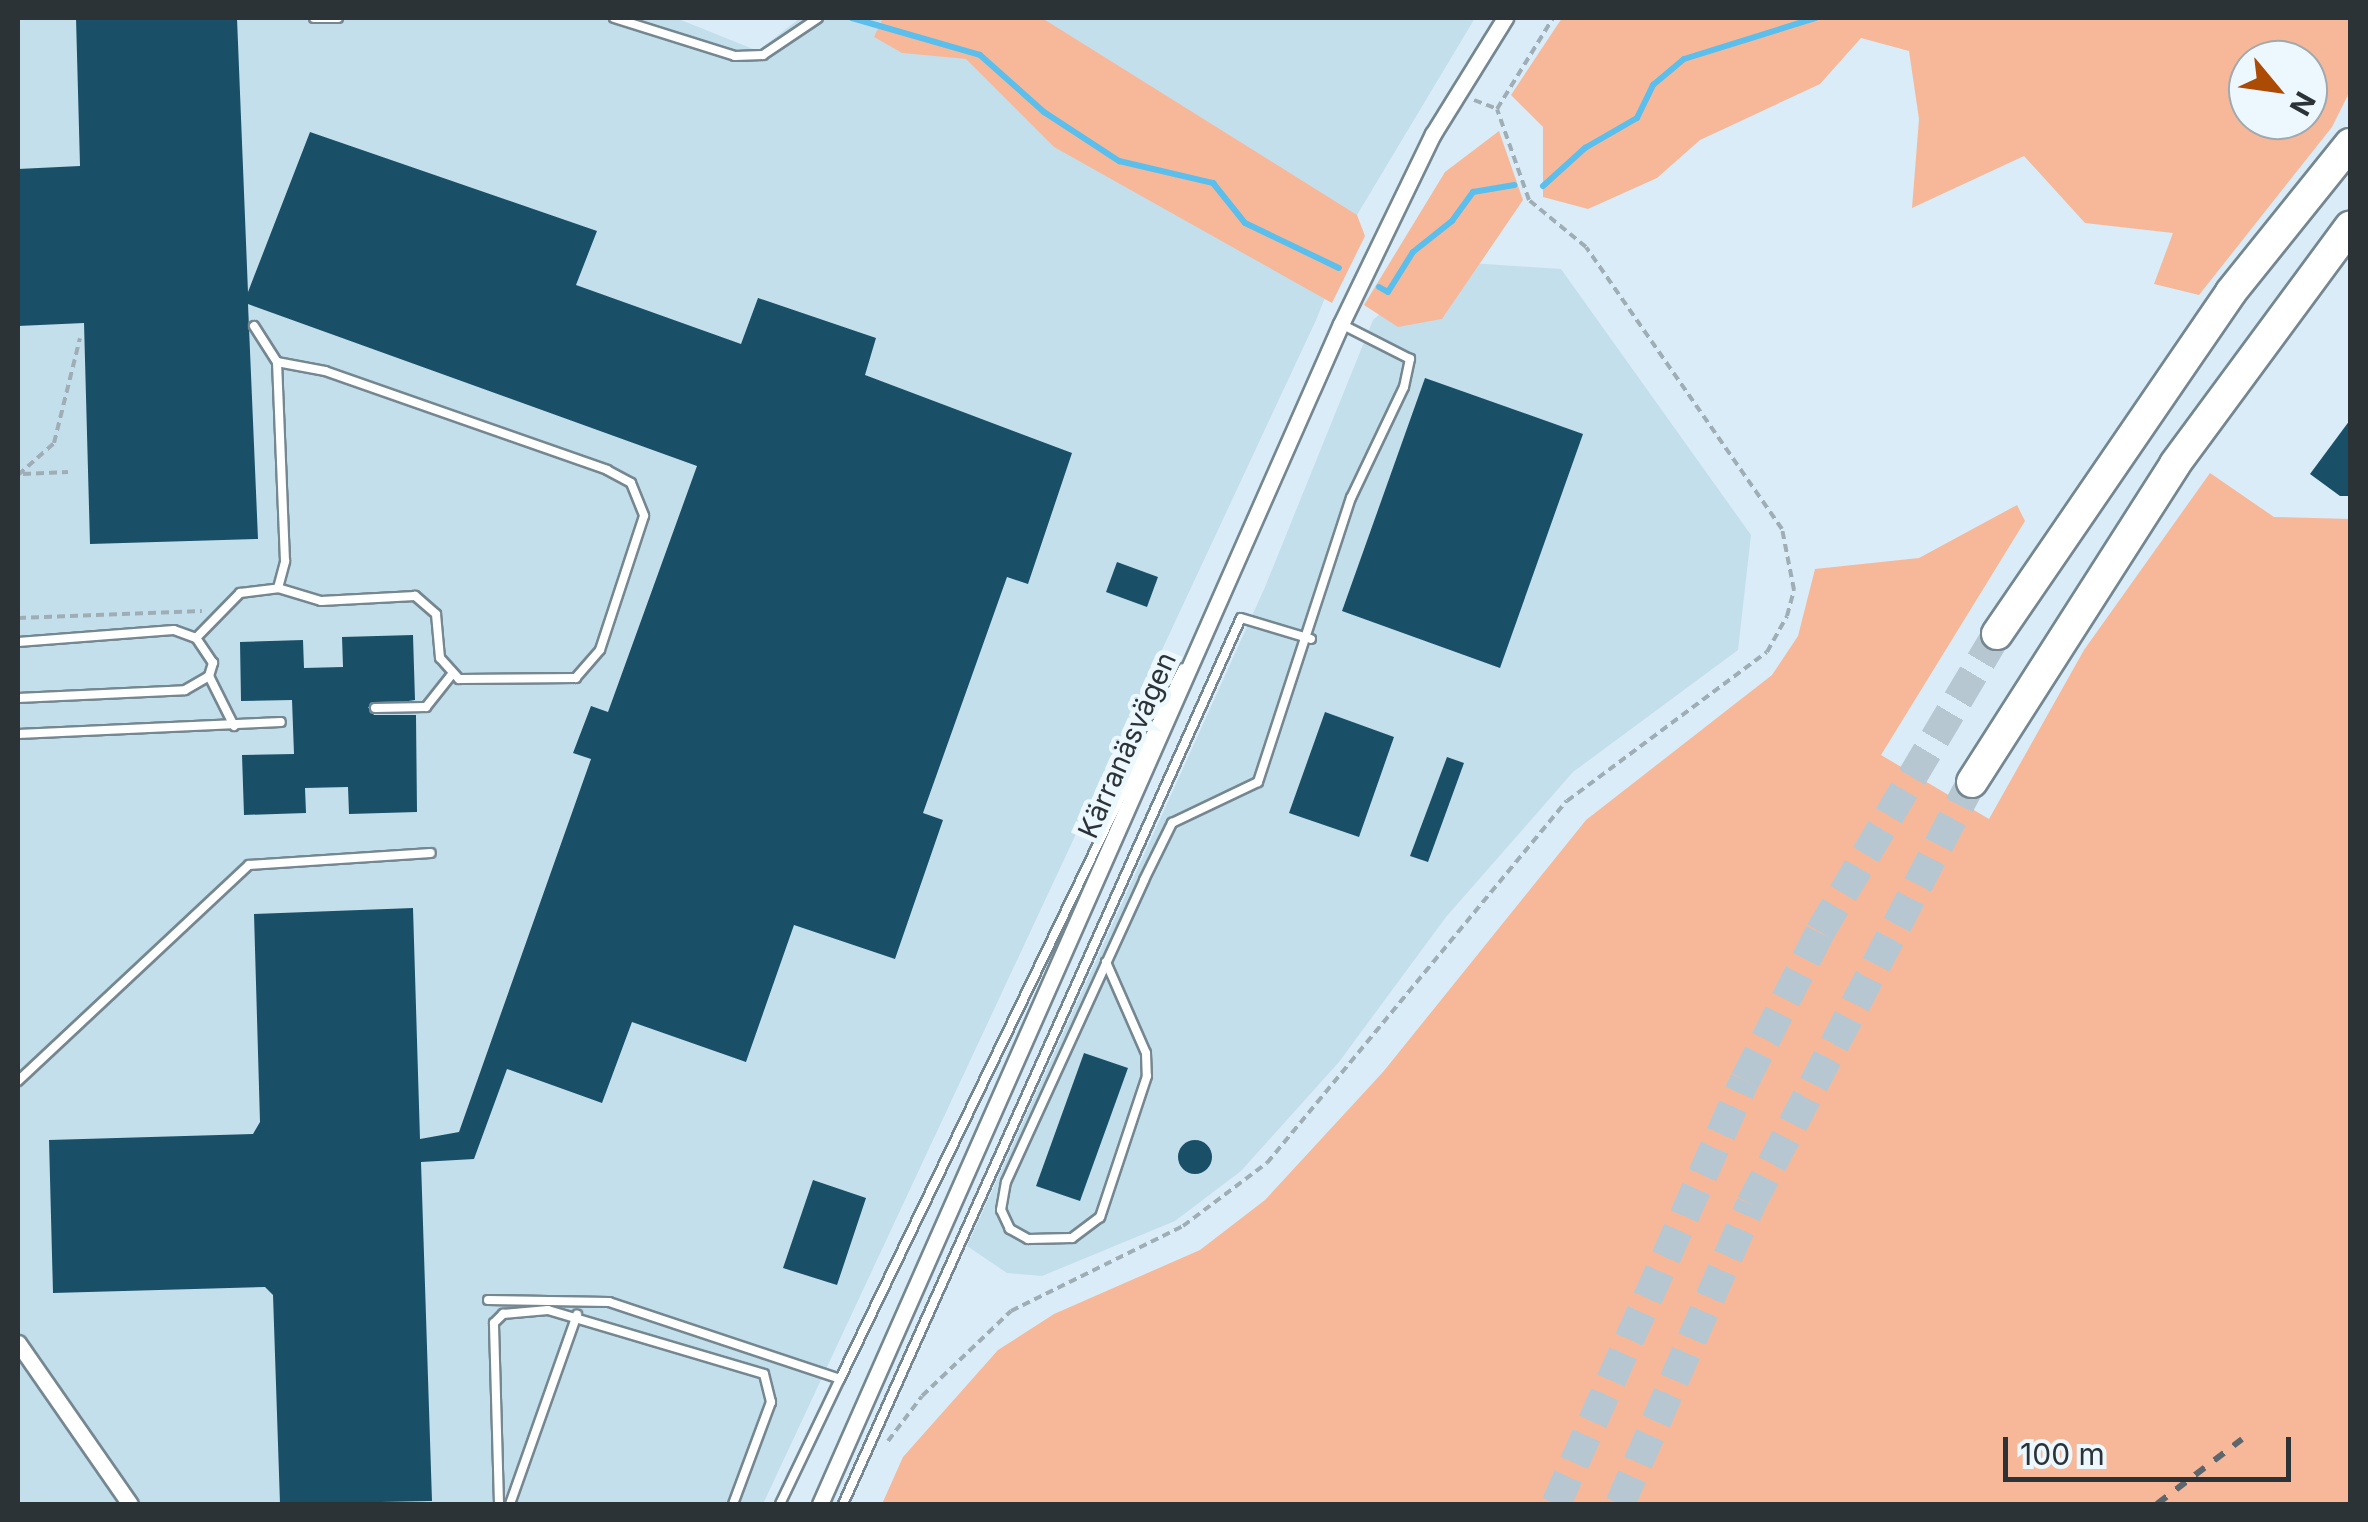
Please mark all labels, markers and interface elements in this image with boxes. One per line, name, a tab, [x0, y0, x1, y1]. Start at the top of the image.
north arrow	[2228, 40, 2328, 140]
text: N	[2282, 86, 2323, 121]
street label: Kärranäsvägen	[1071, 647, 1183, 843]
scale bar	[2008, 1417, 2296, 1479]
text: 100 m	[2020, 1436, 2105, 1472]

